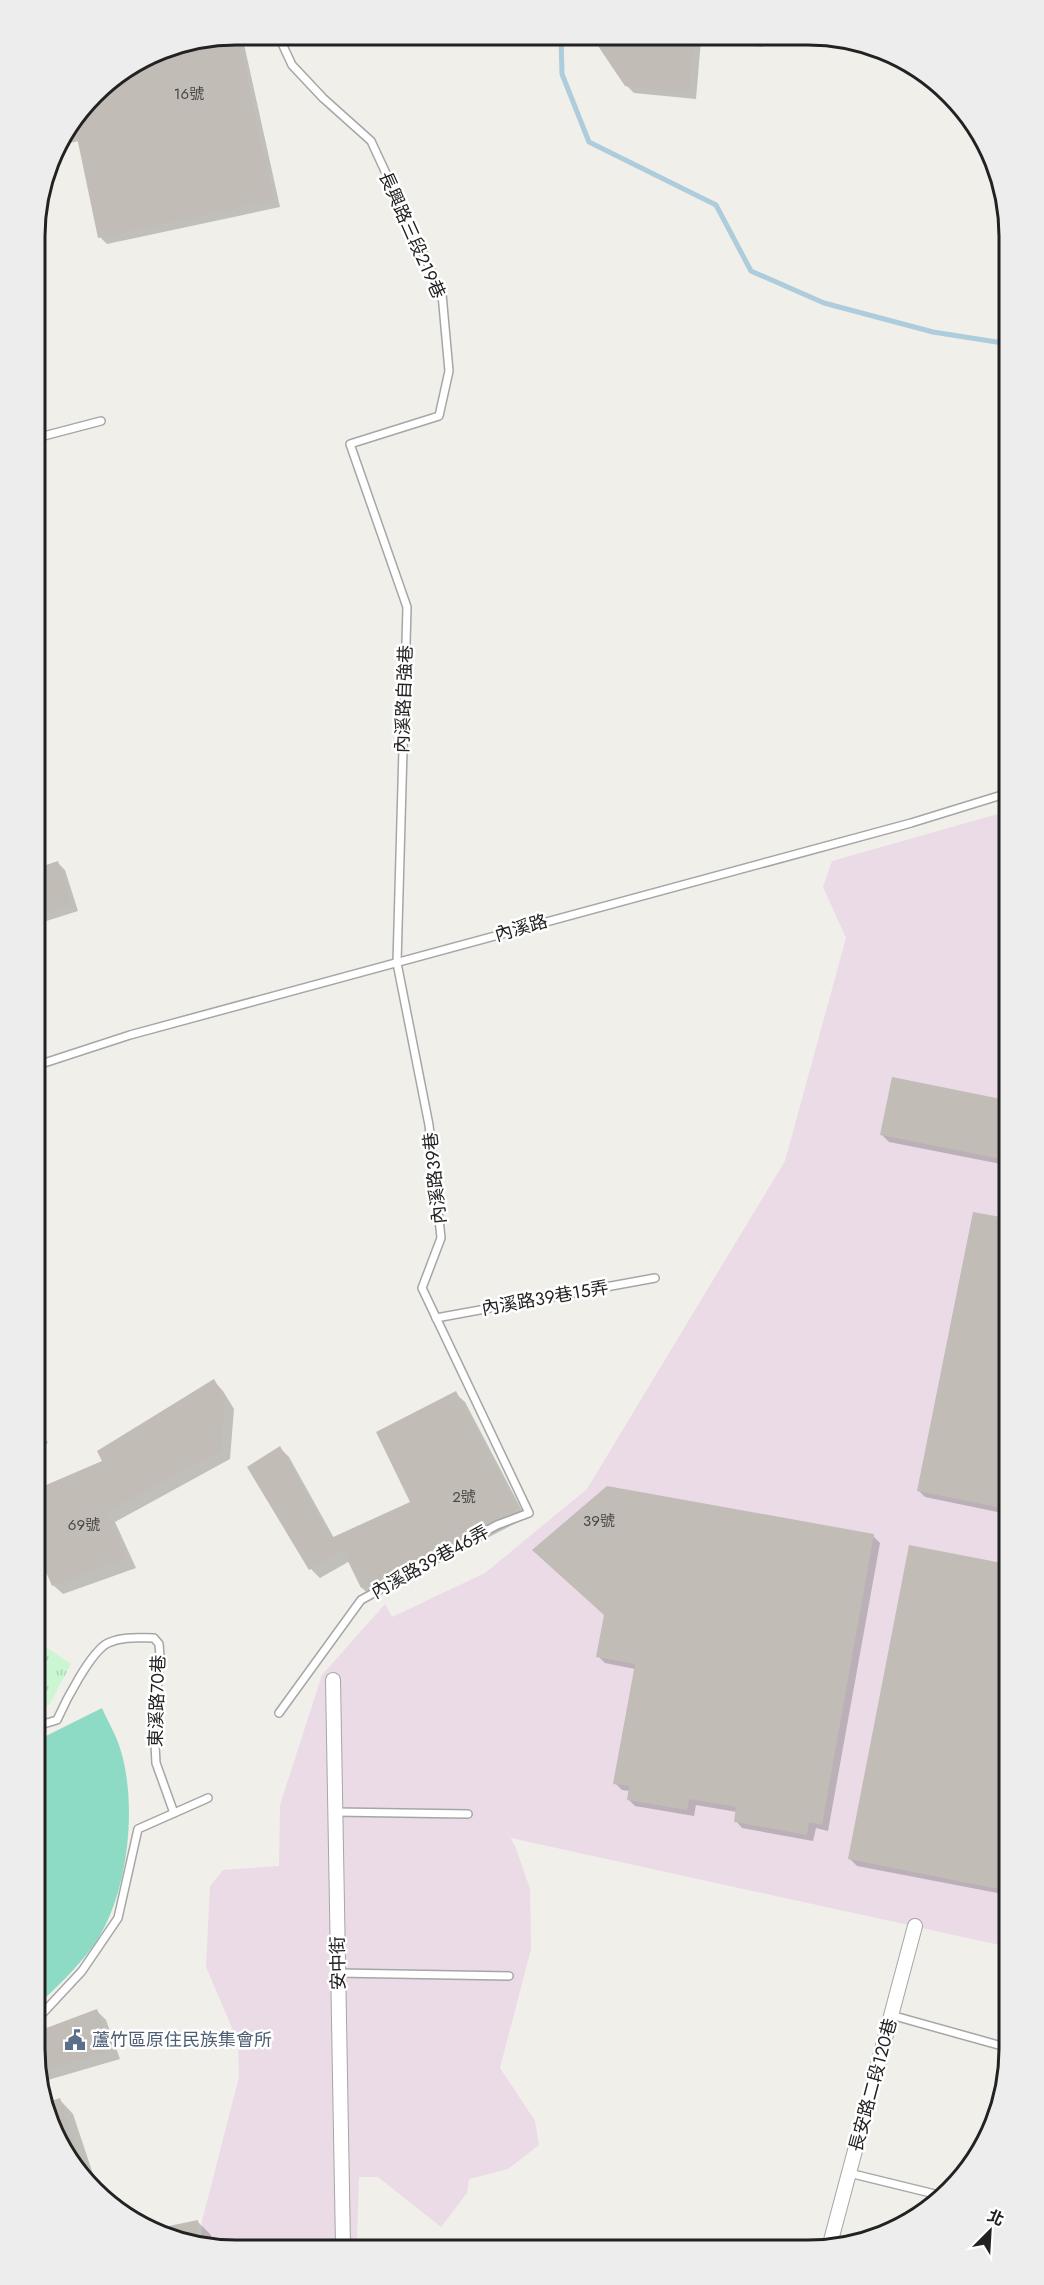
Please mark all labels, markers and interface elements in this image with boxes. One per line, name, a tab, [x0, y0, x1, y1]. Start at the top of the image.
house number: 16號	[174, 83, 204, 105]
street label: 長興路三段219巷	[372, 167, 452, 303]
street label: 內溪路自強巷	[389, 645, 419, 753]
street label: 內溪路	[491, 908, 551, 948]
street label: 內溪路39巷	[417, 1131, 453, 1225]
street label: 內溪路39巷15弄	[479, 1274, 611, 1322]
house number: 2號	[452, 1486, 476, 1508]
house number: 39號	[583, 1510, 615, 1532]
house number: 69號	[68, 1514, 100, 1536]
street label: 內溪路39巷46弄	[366, 1519, 494, 1605]
street label: 東溪路70巷	[142, 1654, 172, 1748]
street label: 安中街	[325, 1936, 351, 1990]
street label: 長安路二段120巷	[843, 2015, 903, 2155]
place label: 蘆竹區原住民族集會所	[92, 2027, 272, 2053]
public building icon: 蘆竹區原住民族集會所	[63, 2028, 87, 2052]
north arrow	[960, 2201, 1020, 2261]
text: 北	[984, 2204, 1008, 2232]

